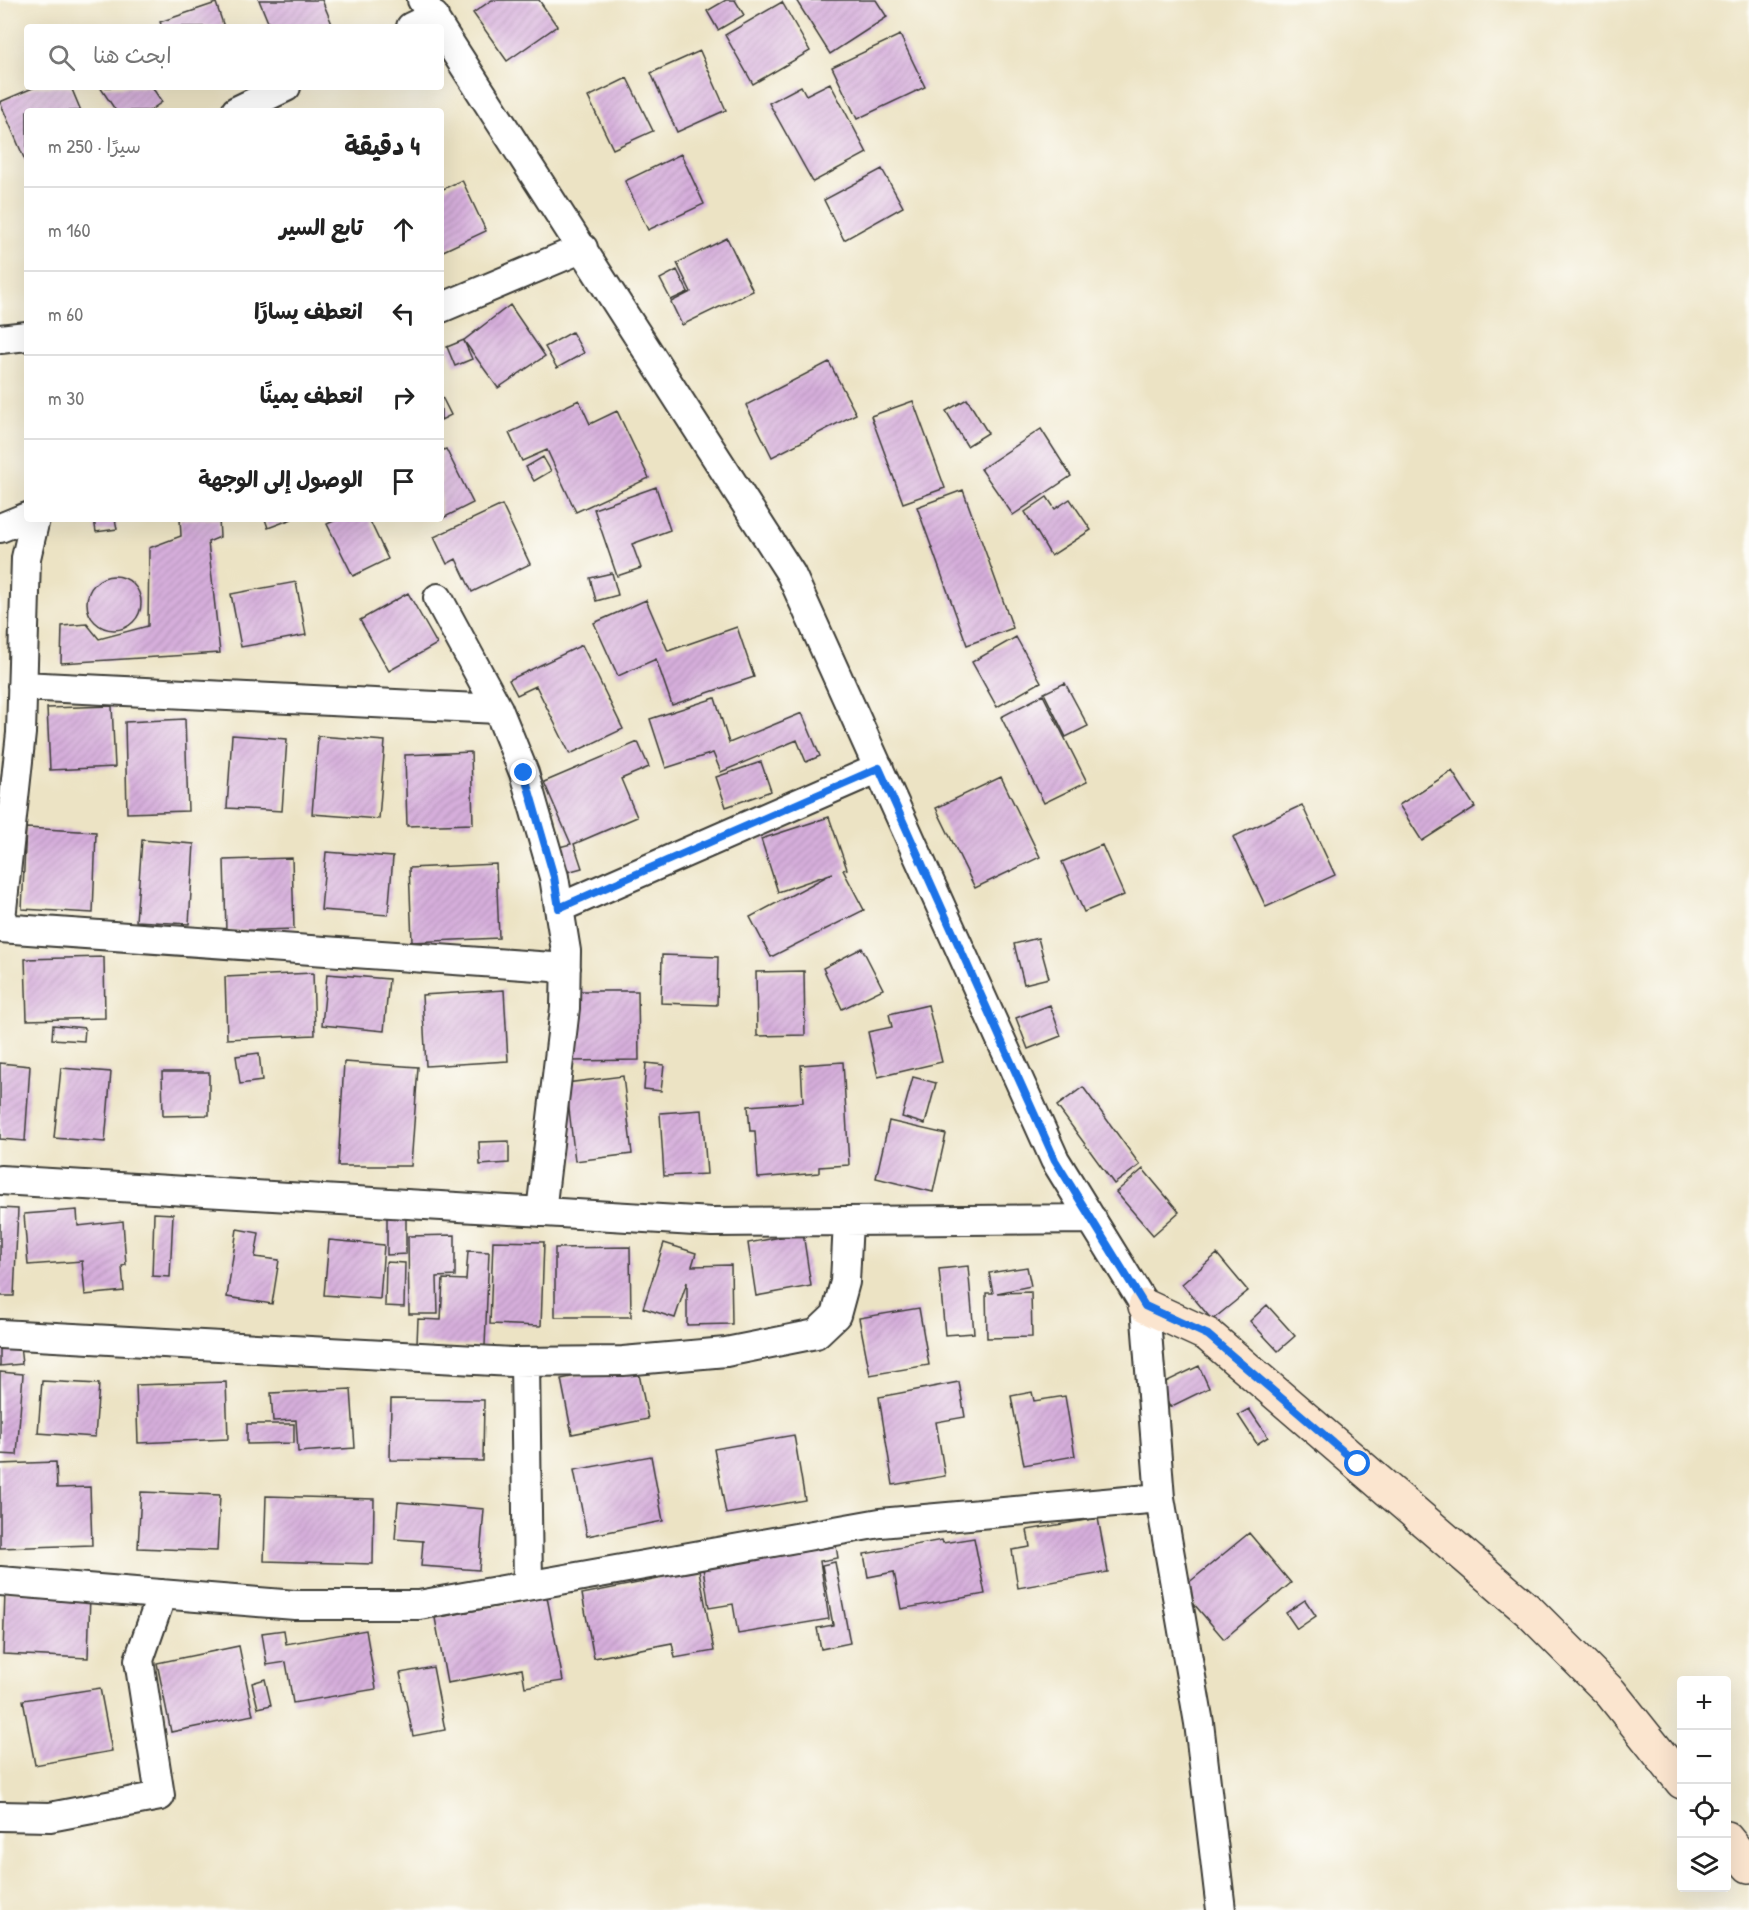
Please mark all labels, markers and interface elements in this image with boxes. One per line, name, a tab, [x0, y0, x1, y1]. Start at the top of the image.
search box	[24, 24, 444, 90]
text: ابحث هنا	[93, 40, 172, 70]
icon: search	[45, 41, 78, 74]
text: 4 دقيقة	[344, 128, 420, 163]
text: سيرًا · 250 m	[48, 132, 141, 159]
text: تابع السير	[280, 212, 363, 242]
icon: ahead	[387, 213, 420, 246]
text: 160 m	[48, 216, 90, 243]
text: انعطف يسارًا	[254, 296, 363, 326]
icon: left	[387, 297, 420, 330]
text: 60 m	[48, 300, 83, 327]
text: انعطف يمينًا	[260, 380, 363, 410]
icon: right	[387, 381, 420, 414]
text: 30 m	[48, 384, 84, 411]
text: الوصول إلى الوجهة	[198, 464, 363, 494]
icon: arrive	[387, 465, 420, 498]
route end	[510, 759, 536, 785]
route start	[1344, 1450, 1370, 1476]
map controls	[1677, 1676, 1731, 1892]
button: +	[1677, 1676, 1731, 1730]
button: −	[1677, 1730, 1731, 1784]
button: locate	[1677, 1784, 1731, 1838]
button: layers	[1677, 1838, 1731, 1892]

